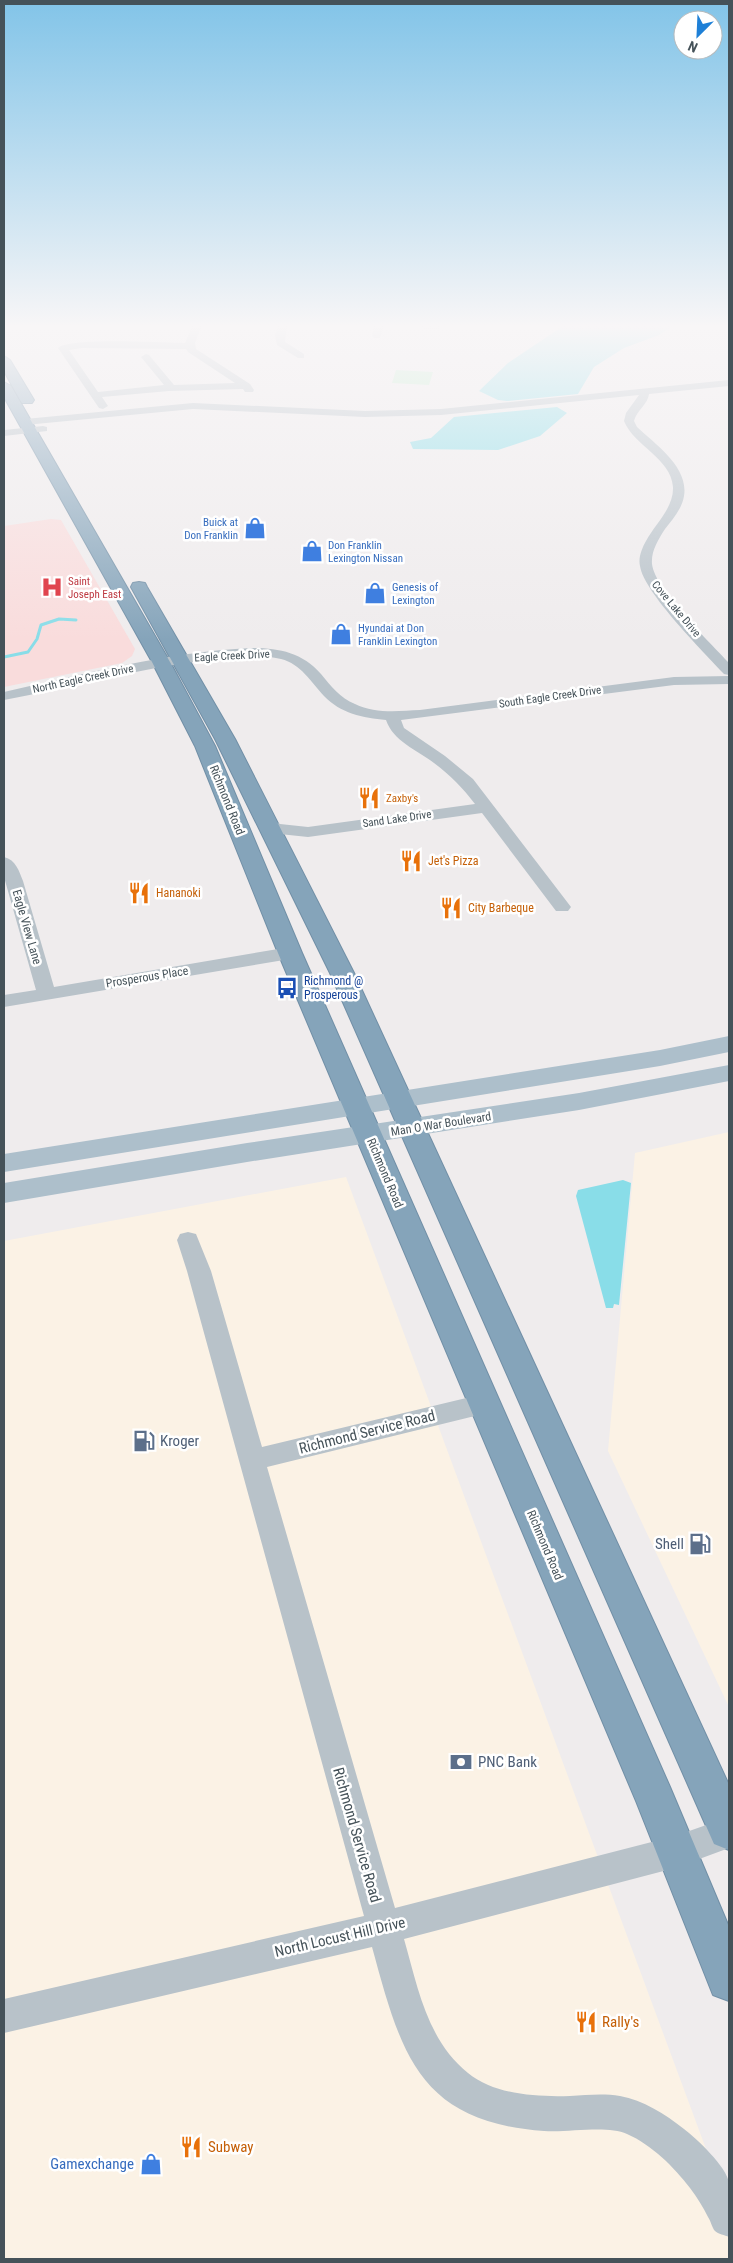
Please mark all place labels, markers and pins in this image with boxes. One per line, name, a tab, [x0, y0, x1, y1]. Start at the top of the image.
shop icon: Buick at Don Franklin	[242, 515, 268, 541]
place label: Buick at Don Franklin	[184, 516, 238, 542]
shop icon: Don Franklin Lexington Nissan	[299, 538, 325, 564]
place label: Don Franklin Lexington Nissan	[328, 539, 403, 565]
hospital icon: Saint Joseph East	[39, 574, 65, 600]
place label: Saint Joseph East	[68, 575, 121, 601]
shop icon: Genesis of Lexington	[362, 580, 388, 606]
place label: Genesis of Lexington	[392, 581, 439, 607]
shop icon: Hyundai at Don Franklin Lexington	[328, 621, 354, 647]
place label: Hyundai at Don Franklin Lexington	[358, 622, 437, 648]
restaurant icon: Zaxby's	[356, 785, 382, 811]
place label: Zaxby's	[386, 792, 418, 805]
restaurant icon: Jet's Pizza	[398, 848, 424, 874]
place label: Jet's Pizza	[428, 854, 479, 868]
restaurant icon: Hananoki	[126, 880, 152, 906]
place label: Hananoki	[156, 886, 201, 900]
restaurant icon: City Barbeque	[438, 895, 464, 921]
place label: City Barbeque	[468, 901, 534, 915]
place label: Richmond @ Prosperous	[304, 974, 363, 1002]
bus stop icon: Richmond @ Prosperous	[274, 975, 300, 1001]
fuel station icon: Kroger	[131, 1428, 157, 1454]
place label: Kroger	[160, 1432, 200, 1450]
fuel station icon: Shell	[687, 1531, 713, 1557]
place label: Shell	[655, 1535, 684, 1553]
bank icon: PNC Bank	[448, 1749, 474, 1775]
place label: PNC Bank	[478, 1753, 537, 1771]
restaurant icon: Rally's	[573, 2009, 599, 2035]
place label: Rally's	[602, 2013, 639, 2031]
restaurant icon: Subway	[178, 2134, 204, 2160]
place label: Subway	[208, 2138, 254, 2156]
shop icon: Gamexchange	[138, 2151, 164, 2177]
place label: Gamexchange	[50, 2155, 134, 2173]

